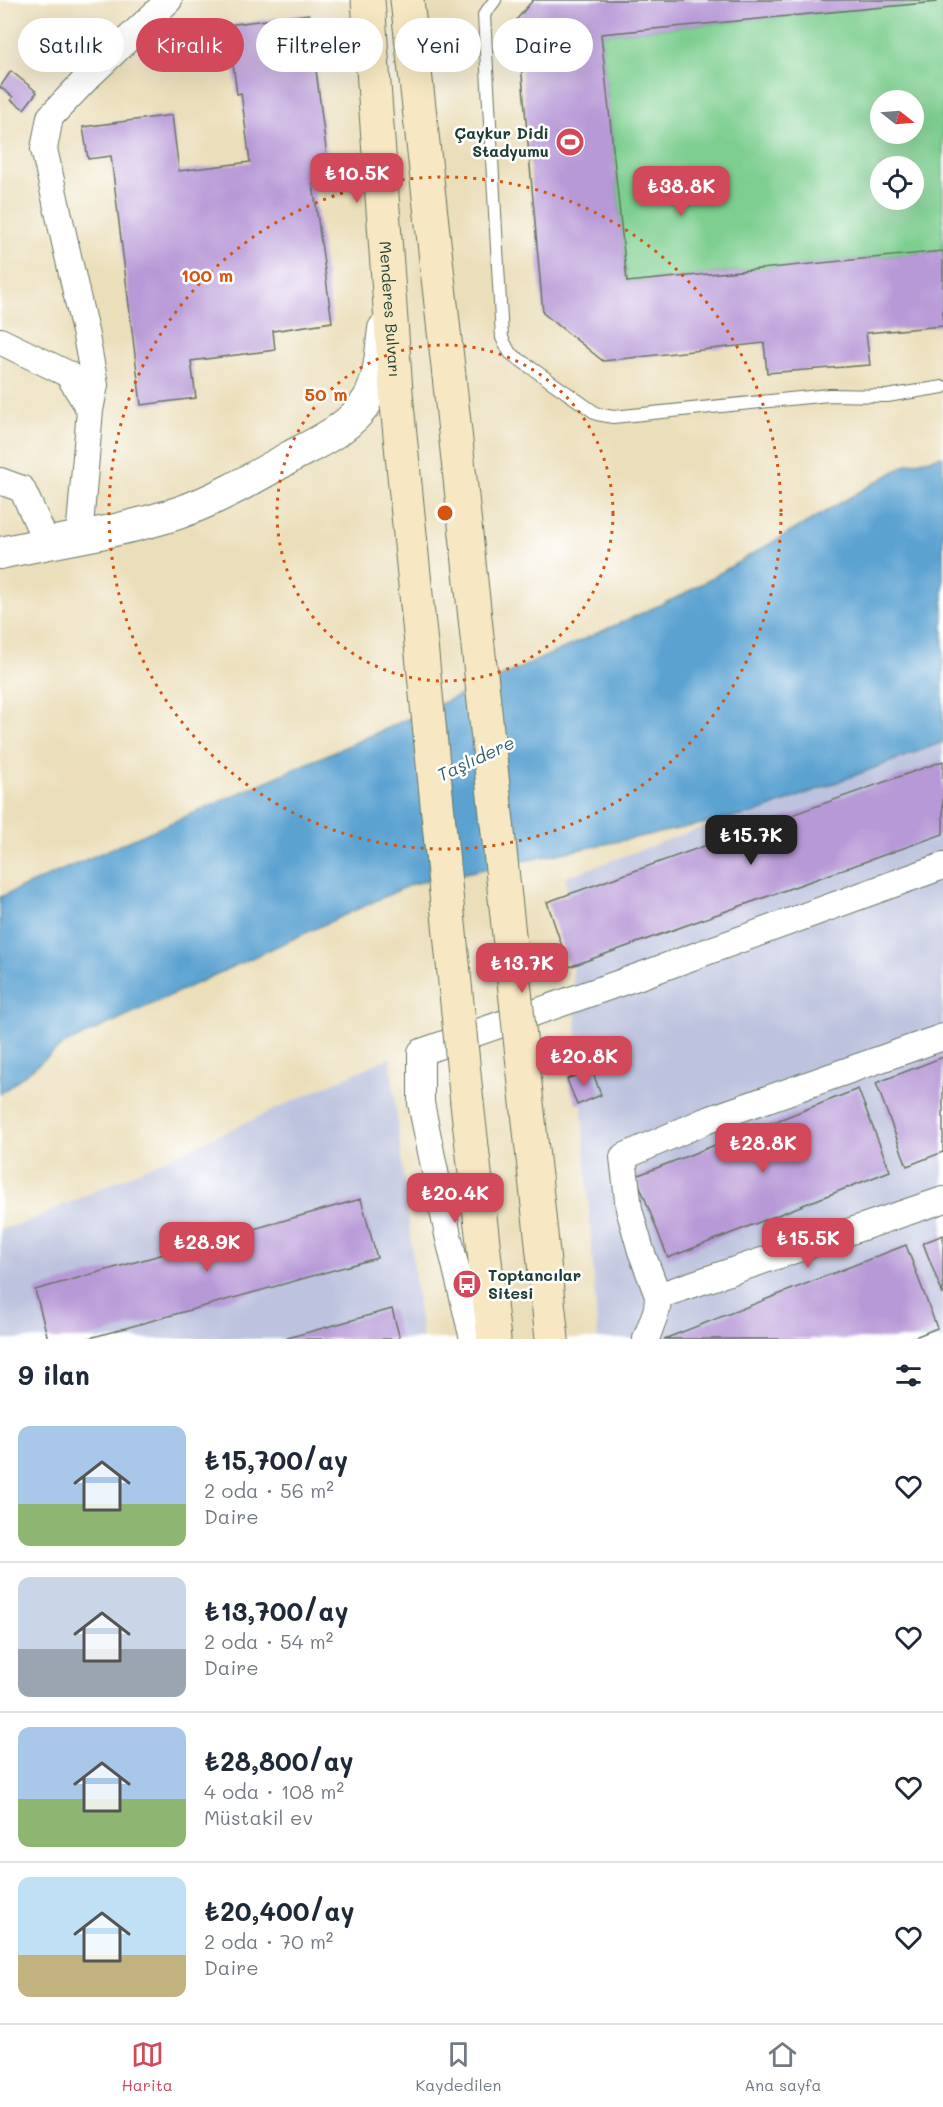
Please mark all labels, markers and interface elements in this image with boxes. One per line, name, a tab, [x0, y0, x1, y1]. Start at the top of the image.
chip: Satılık	[18, 18, 124, 72]
chip: Kiralık	[136, 18, 244, 72]
chip: Filtreler	[256, 18, 383, 72]
chip: Yeni	[395, 18, 481, 72]
chip: Daire	[493, 18, 593, 72]
north arrow	[870, 90, 924, 144]
map controls	[870, 90, 924, 210]
place label: Çaykur Didi Stadyumu	[454, 122, 549, 161]
sports icon: Çaykur Didi Stadyumu	[554, 126, 586, 158]
pin: ₺10.5K	[308, 153, 406, 204]
button: locate	[870, 156, 924, 210]
text: ₺10.5K	[324, 159, 390, 185]
pin: ₺38.8K	[632, 166, 730, 217]
text: ₺38.8K	[647, 172, 715, 198]
street label: Menderes Bulvarı	[375, 240, 406, 378]
text: 100 m	[181, 263, 233, 287]
text: 50 m	[305, 382, 347, 406]
centre of rings	[435, 503, 455, 523]
water label: Taşlıdere	[433, 730, 518, 786]
pin: ₺15.7K	[702, 815, 800, 866]
text: ₺15.7K	[719, 821, 783, 847]
pin: ₺13.7K	[473, 943, 571, 994]
text: ₺13.7K	[490, 949, 554, 975]
pin: ₺20.8K	[535, 1036, 633, 1087]
text: ₺20.8K	[550, 1042, 618, 1068]
pin: ₺28.8K	[714, 1123, 812, 1174]
text: ₺28.8K	[729, 1129, 797, 1155]
pin: ₺20.4K	[406, 1173, 504, 1224]
text: ₺20.4K	[421, 1179, 489, 1205]
pin: ₺15.5K	[759, 1218, 857, 1269]
pin: ₺28.9K	[158, 1222, 256, 1273]
text: ₺15.5K	[776, 1224, 840, 1250]
text: ₺28.9K	[173, 1228, 241, 1254]
place label: Toptancılar Sitesi	[488, 1264, 581, 1303]
bus stop icon: Toptancılar Sitesi	[451, 1268, 483, 1300]
text: 9 ilan	[18, 1358, 90, 1392]
icon: filters	[892, 1359, 925, 1392]
text: ₺15,700/ay	[204, 1443, 348, 1477]
icon: home	[66, 1450, 138, 1522]
icon: heart	[892, 1470, 925, 1503]
text: 2 oda · 56 m²	[204, 1477, 334, 1503]
text: Daire	[204, 1503, 259, 1529]
text: ₺13,700/ay	[204, 1594, 349, 1628]
icon: home	[66, 1601, 138, 1673]
icon: heart	[892, 1621, 925, 1654]
text: 2 oda · 54 m²	[204, 1628, 333, 1654]
text: Daire	[204, 1654, 259, 1680]
text: ₺28,800/ay	[204, 1744, 354, 1778]
icon: home	[66, 1751, 138, 1823]
icon: heart	[892, 1771, 925, 1804]
text: 4 oda · 108 m²	[204, 1778, 344, 1804]
text: Müstakil ev	[204, 1804, 313, 1830]
text: ₺20,400/ay	[204, 1894, 355, 1928]
icon: home	[66, 1901, 138, 1973]
icon: heart	[892, 1921, 925, 1954]
text: 2 oda · 70 m²	[204, 1928, 333, 1954]
text: Daire	[204, 1954, 259, 1980]
tab: Harita	[121, 2038, 173, 2095]
tab: Kaydedilen	[416, 2038, 501, 2095]
tab: Ana sayfa	[744, 2038, 822, 2095]

